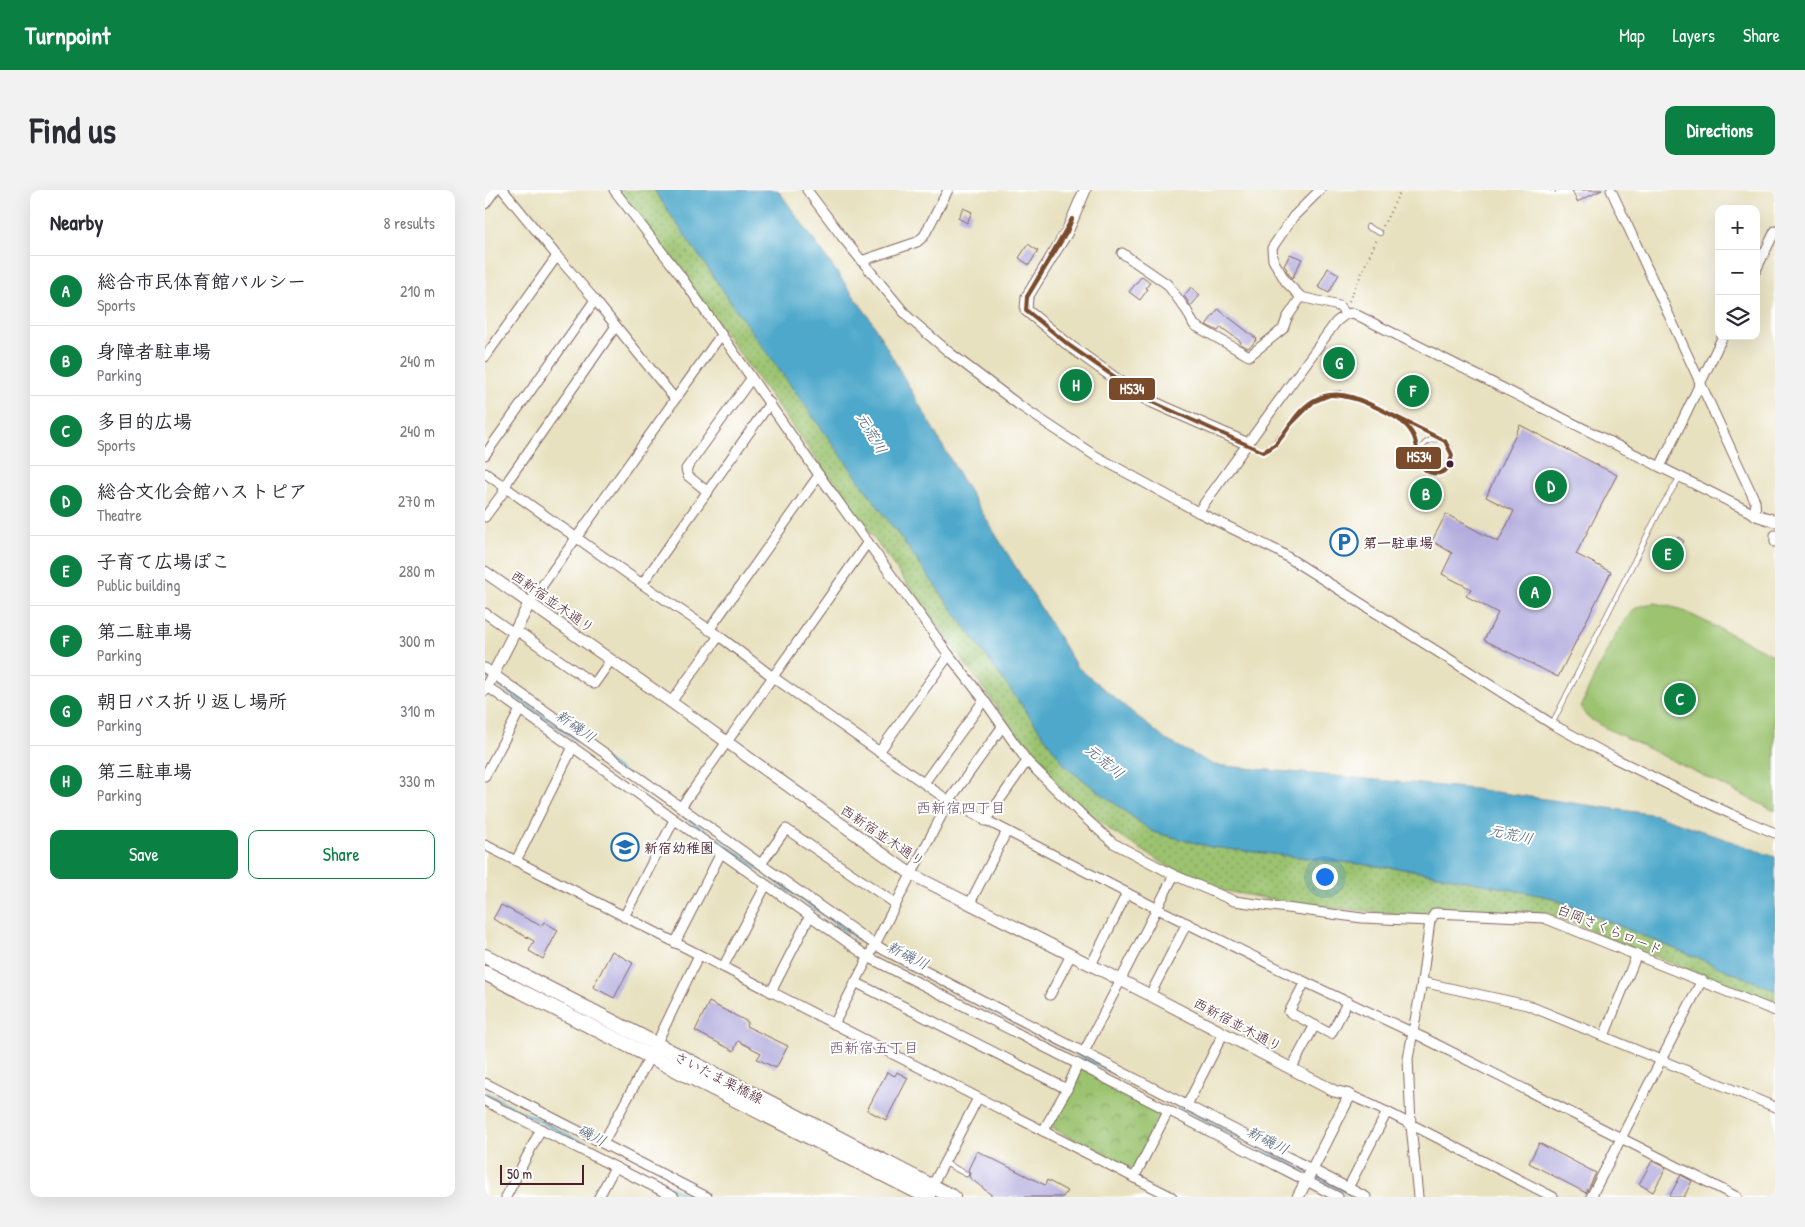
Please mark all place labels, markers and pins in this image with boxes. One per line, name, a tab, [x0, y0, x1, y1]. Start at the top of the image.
pin: G	[1323, 344, 1355, 382]
pin: H	[1060, 366, 1092, 404]
pin: F	[1397, 372, 1429, 410]
unlabelled marker	[1445, 459, 1455, 469]
pin: D	[1535, 467, 1567, 505]
pin: B	[1410, 475, 1442, 513]
parking icon: 第一駐車場	[1329, 527, 1359, 557]
place label: 第一駐車場	[1363, 533, 1433, 552]
pin: E	[1652, 535, 1684, 573]
pin: A	[1519, 573, 1551, 611]
pin: C	[1664, 680, 1696, 718]
school or university icon: 新宿幼稚園	[610, 832, 640, 862]
place label: 新宿幼稚園	[644, 838, 714, 857]

